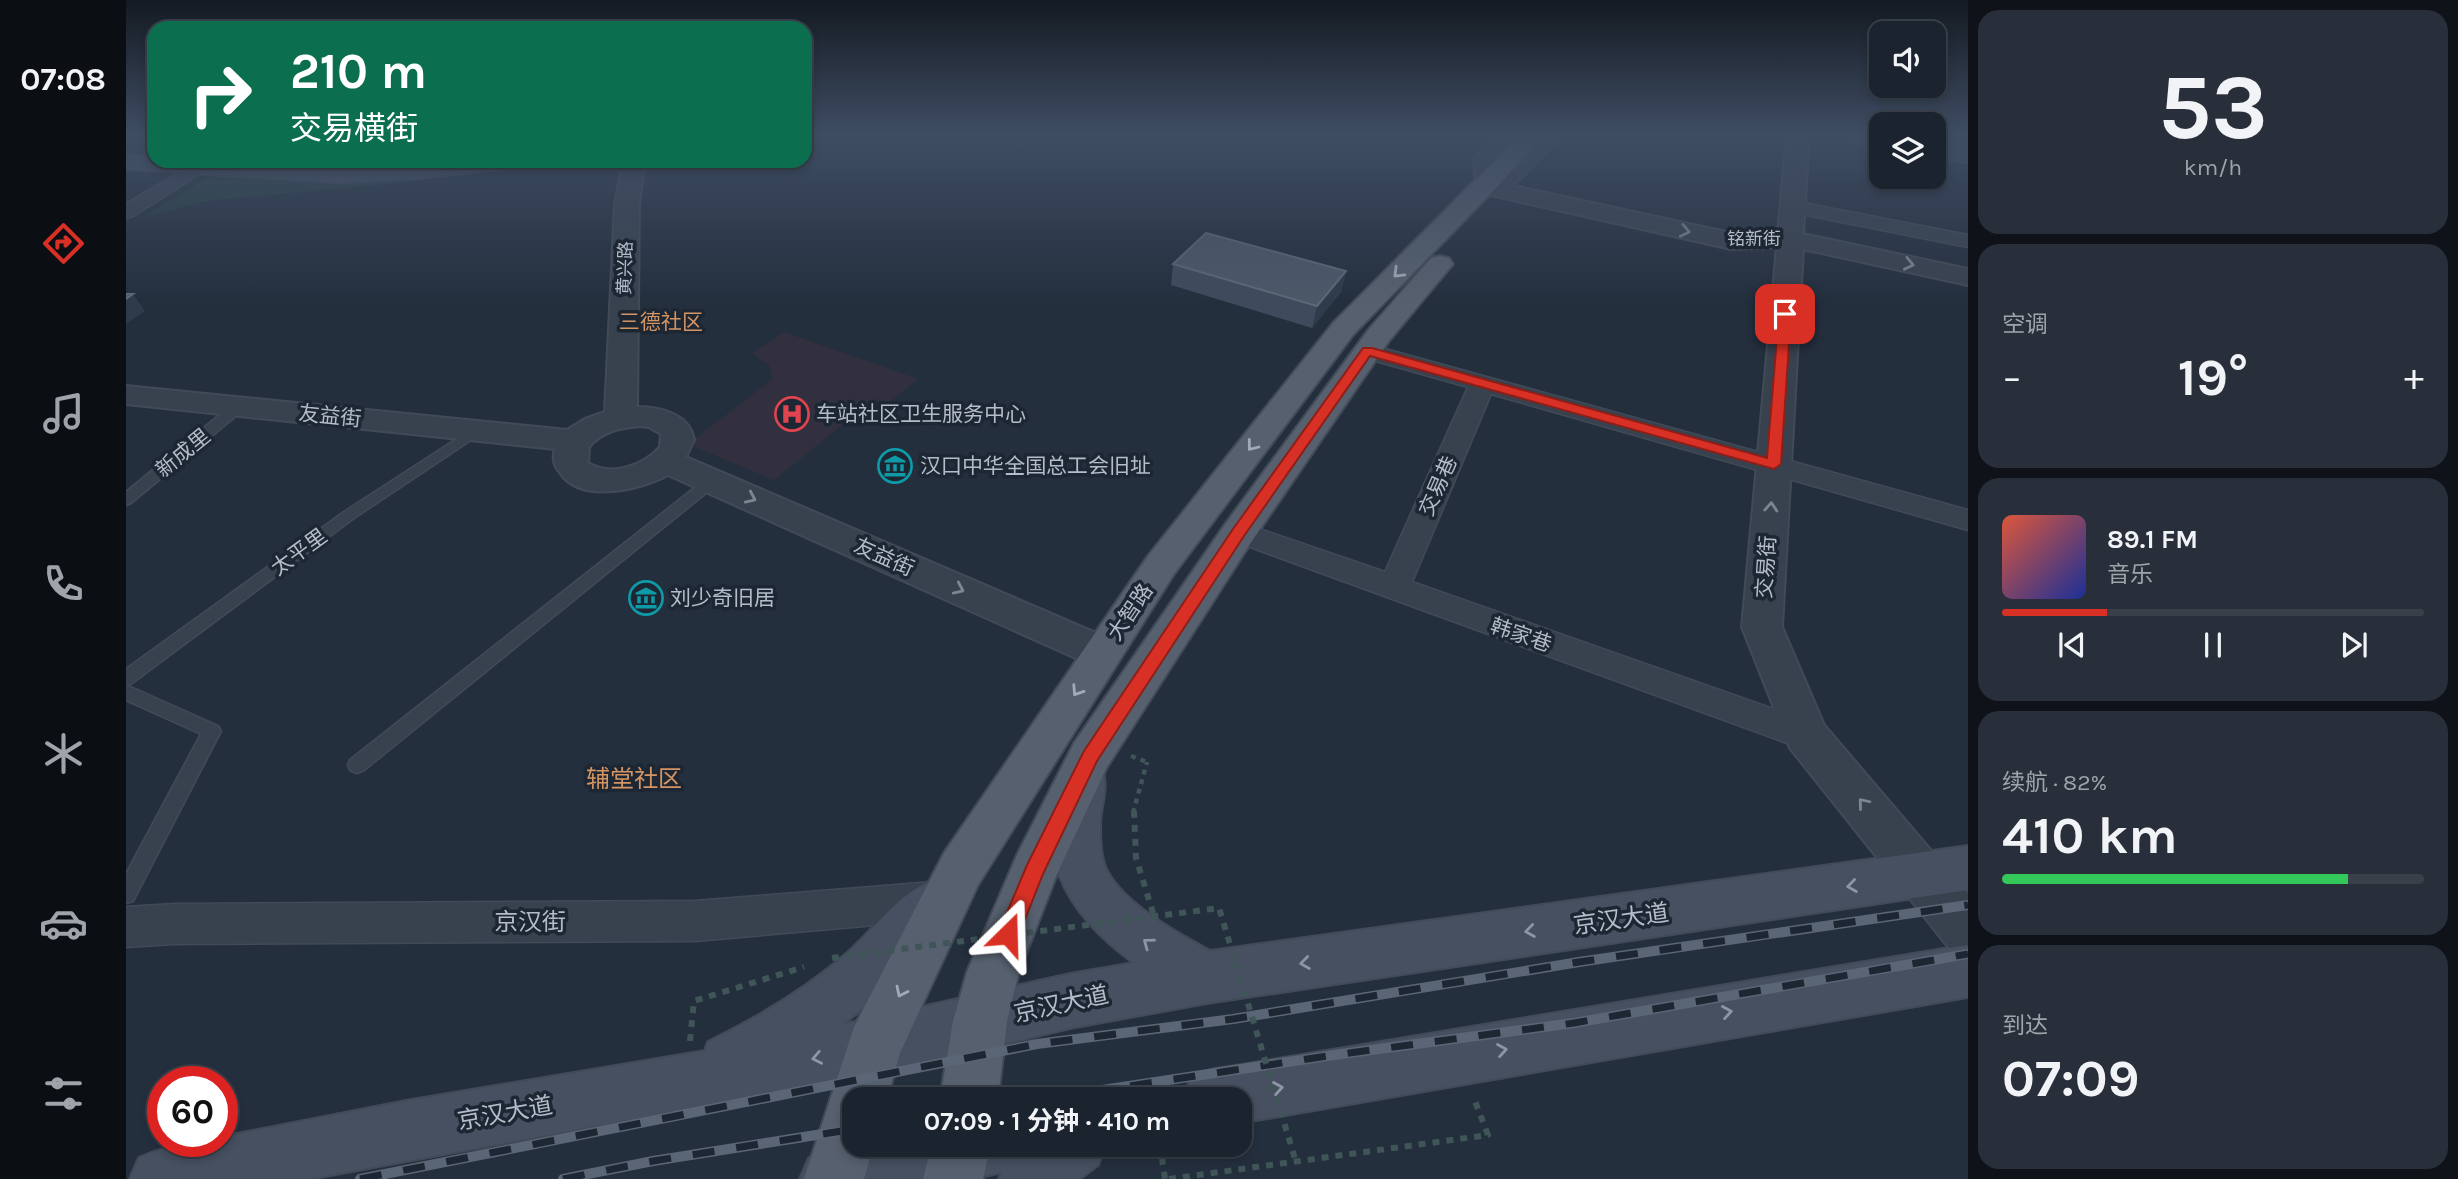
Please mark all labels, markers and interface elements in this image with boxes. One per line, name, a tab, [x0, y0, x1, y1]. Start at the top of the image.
map controls	[1869, 21, 1946, 189]
button: sound	[1869, 21, 1946, 98]
text: 210 m	[290, 43, 427, 100]
icon: right	[175, 49, 266, 140]
text: 53	[2158, 55, 2268, 161]
text: 07:08	[20, 61, 106, 98]
text: 交易横街	[290, 110, 418, 147]
button: layers	[1869, 112, 1946, 189]
text: km/h	[2184, 154, 2242, 181]
icon: directions	[39, 219, 88, 268]
one-way arrow	[1679, 223, 1691, 238]
street label: 铭新街	[1727, 228, 1781, 250]
street label: 黄兴路	[613, 241, 637, 295]
one-way arrow	[1903, 256, 1915, 271]
one-way arrow	[1394, 264, 1407, 277]
pin	[1755, 284, 1815, 344]
icon: arrive	[1766, 295, 1804, 333]
district label: 三德社区	[619, 310, 703, 334]
text: 空调	[2002, 311, 2048, 338]
text: 19°	[2178, 347, 2248, 408]
text: −	[2002, 355, 2022, 400]
text: +	[2404, 355, 2424, 400]
icon: music	[39, 389, 88, 438]
hospital icon: 车站社区卫生服务中心	[773, 395, 811, 433]
street label: 友益街	[297, 401, 363, 431]
place label: 车站社区卫生服务中心	[816, 402, 1026, 426]
street label: 新成里	[151, 424, 215, 482]
one-way arrow	[1248, 439, 1261, 451]
museum icon: 汉口中华全国总工会旧址	[876, 447, 914, 485]
street label: 交易巷	[1414, 452, 1462, 520]
place label: 汉口中华全国总工会旧址	[920, 454, 1151, 478]
one-way arrow	[743, 490, 756, 504]
one-way arrow	[1763, 501, 1778, 512]
street label: 太平里	[266, 524, 332, 580]
text: 89.1 FM	[2107, 524, 2198, 555]
street label: 友益街	[850, 533, 918, 581]
street label: 交易街	[1752, 535, 1780, 599]
icon: phone	[39, 559, 88, 608]
text: 音乐	[2107, 561, 2153, 588]
museum icon: 刘少奇旧居	[627, 579, 665, 617]
street label: 大智路	[1102, 579, 1158, 645]
one-way arrow	[952, 581, 964, 595]
place label: 刘少奇旧居	[670, 586, 775, 610]
street label: 韩家巷	[1487, 613, 1555, 657]
icon: previous	[2053, 626, 2091, 664]
icon: pause	[2194, 626, 2232, 664]
icon: next	[2335, 626, 2373, 664]
one-way arrow	[1073, 683, 1086, 696]
icon: climate	[39, 729, 88, 778]
district label: 辅堂社区	[586, 765, 682, 793]
text: 续航 · 82%	[2002, 769, 2107, 796]
one-way arrow	[1859, 798, 1871, 811]
text: 410 km	[2002, 805, 2178, 866]
one-way arrow	[1846, 878, 1858, 893]
position arrow	[971, 897, 1045, 971]
street label: 京汉大道	[1572, 898, 1670, 940]
icon: car	[39, 899, 88, 948]
street label: 京汉街	[494, 908, 566, 936]
one-way arrow	[1524, 924, 1536, 939]
one-way arrow	[1143, 939, 1155, 951]
one-way arrow	[1299, 955, 1310, 970]
street label: 京汉大道	[1011, 980, 1111, 1028]
one-way arrow	[895, 985, 909, 997]
one-way arrow	[1721, 1005, 1733, 1020]
text: 到达	[2002, 1012, 2048, 1039]
one-way arrow	[1496, 1043, 1508, 1058]
text: 07:09	[2002, 1048, 2139, 1109]
one-way arrow	[811, 1050, 823, 1065]
speed limit sign: 60	[147, 1066, 238, 1157]
icon: filters	[39, 1069, 88, 1118]
one-way arrow	[1272, 1081, 1284, 1096]
street label: 京汉大道	[455, 1091, 555, 1135]
text: 07:09 · 1 分钟 · 410 m	[924, 1106, 1170, 1137]

